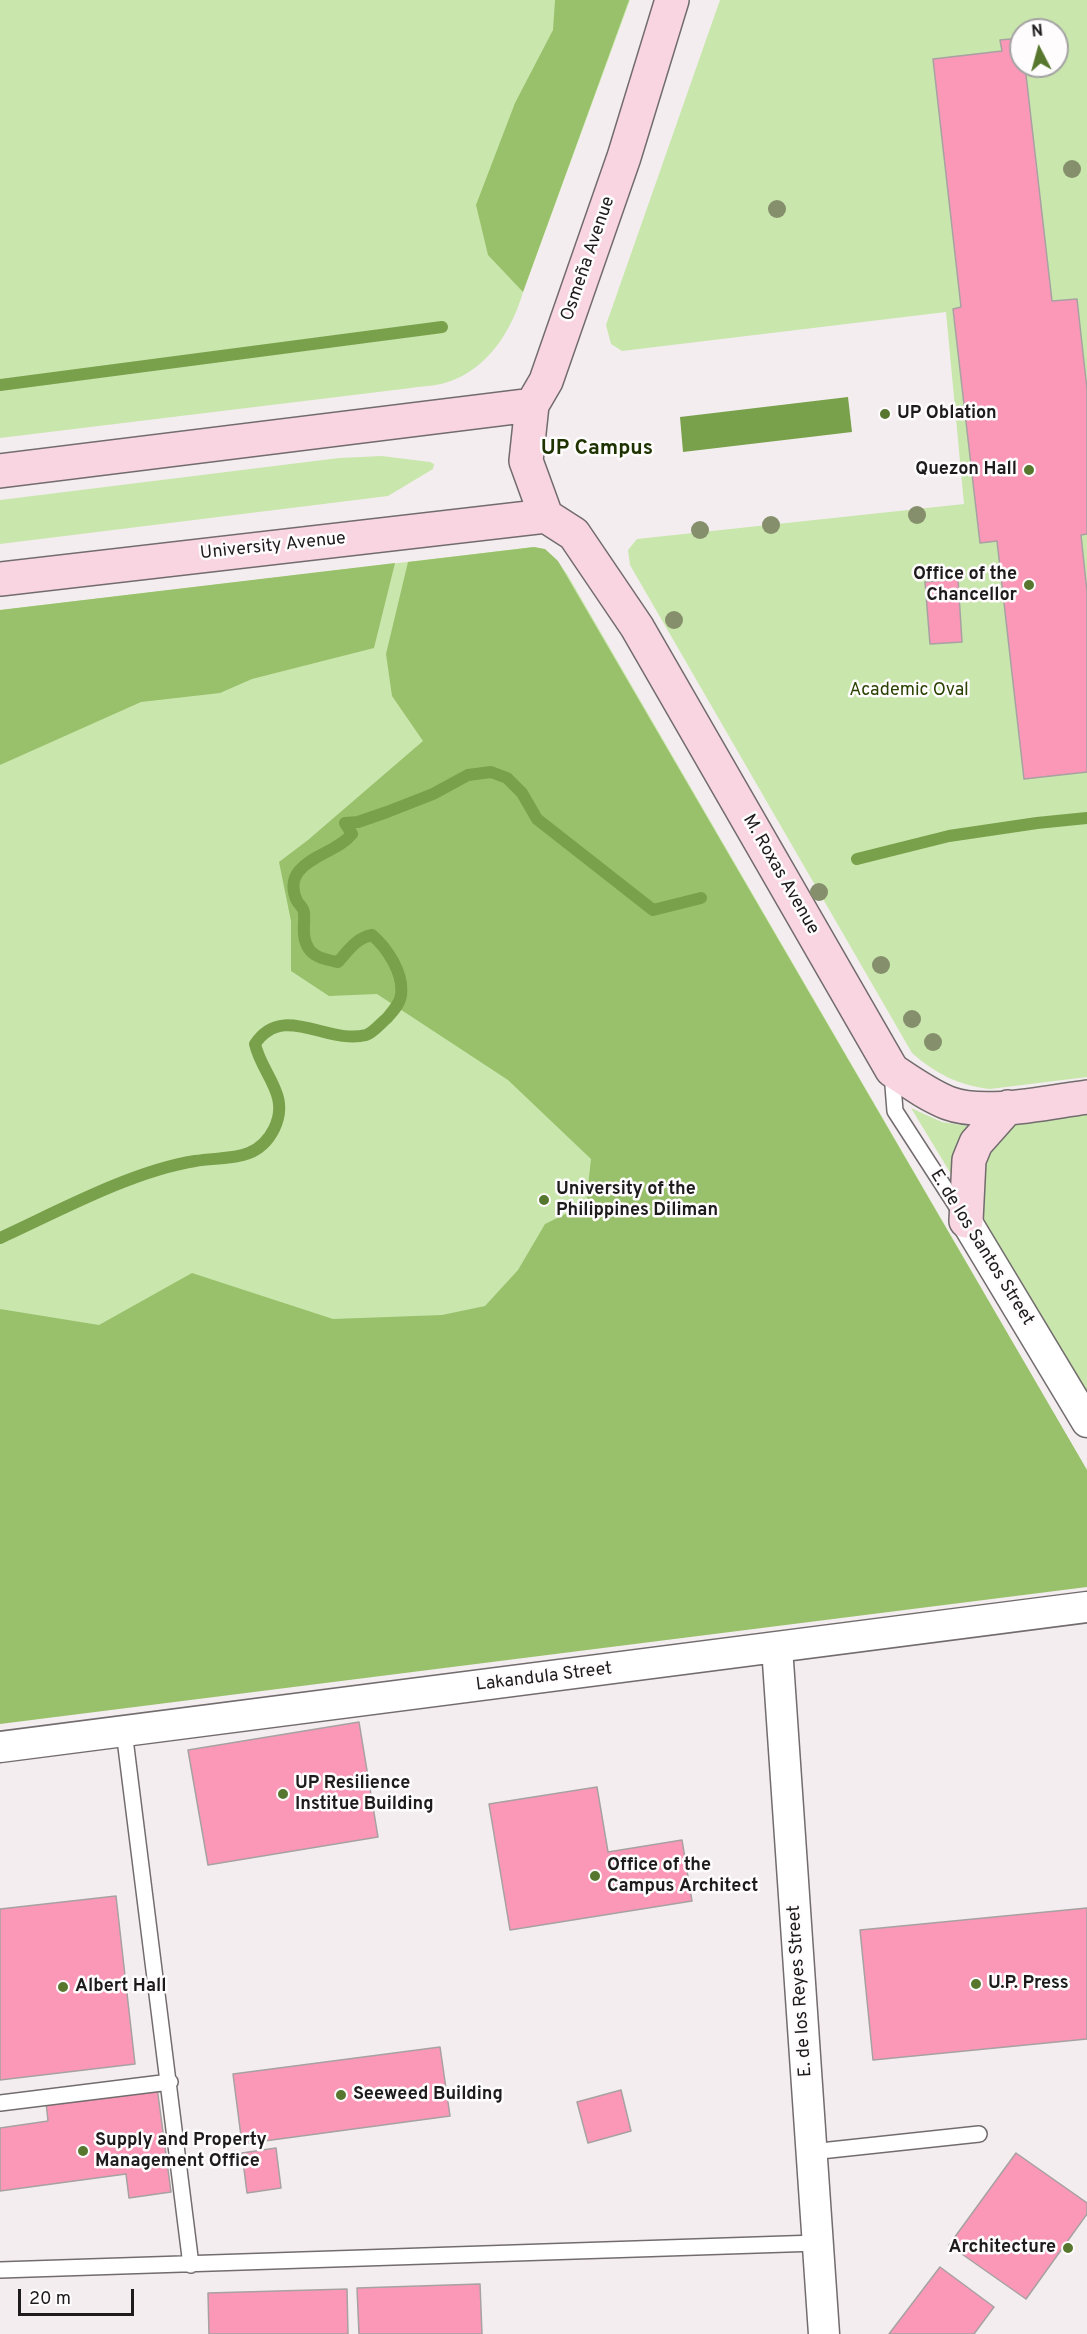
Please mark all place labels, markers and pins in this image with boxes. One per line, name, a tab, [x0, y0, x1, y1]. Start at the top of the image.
place label: UP Oblation	[897, 403, 997, 425]
marker: UP Oblation	[878, 407, 892, 421]
place label: Quezon Hall	[915, 459, 1017, 481]
marker: Quezon Hall	[1022, 463, 1036, 477]
place label: Office of the Chancellor	[913, 564, 1017, 606]
marker: Office of the Chancellor	[1022, 578, 1036, 592]
place label: University of the Philippines Diliman	[556, 1179, 718, 1222]
marker: University of the Philippines Diliman	[537, 1193, 551, 1207]
place label: UP Resilience Institue Building	[295, 1773, 434, 1816]
marker: UP Resilience Institue Building	[276, 1787, 290, 1801]
place label: Office of the Campus Architect	[607, 1855, 758, 1898]
marker: Office of the Campus Architect	[588, 1869, 602, 1883]
place label: U.P. Press	[988, 1973, 1069, 1995]
place label: Albert Hall	[75, 1976, 166, 1998]
marker: U.P. Press	[969, 1977, 983, 1991]
marker: Albert Hall	[56, 1980, 70, 1994]
place label: Seeweed Building	[353, 2084, 503, 2106]
marker: Seeweed Building	[334, 2088, 348, 2102]
place label: Supply and Property Management Office	[95, 2130, 267, 2172]
marker: Supply and Property Management Office	[76, 2144, 90, 2158]
place label: Architecture	[949, 2237, 1056, 2259]
marker: Architecture	[1061, 2241, 1075, 2255]

